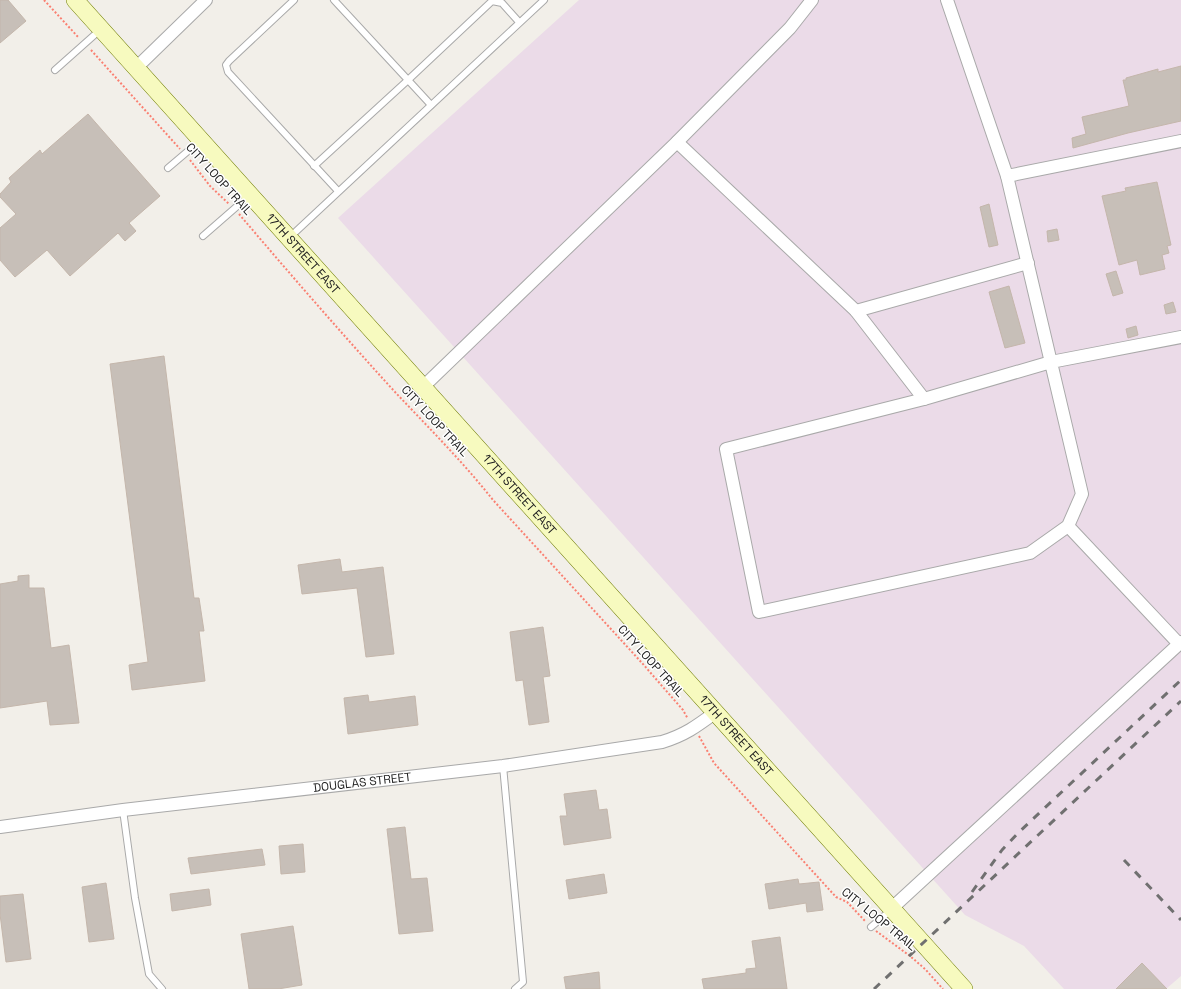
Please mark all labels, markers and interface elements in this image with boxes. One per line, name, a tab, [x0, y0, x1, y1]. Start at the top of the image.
street label: CITY LOOP TRAIL	[182, 139, 256, 219]
street label: 17TH STREET EAST	[263, 210, 343, 297]
street label: CITY LOOP TRAIL	[398, 382, 473, 460]
street label: 17TH STREET EAST	[479, 451, 560, 538]
street label: CITY LOOP TRAIL	[614, 621, 688, 701]
street label: 17TH STREET EAST	[696, 692, 777, 779]
street label: DOUGLAS STREET	[312, 769, 412, 796]
street label: CITY LOOP TRAIL	[838, 884, 920, 954]

